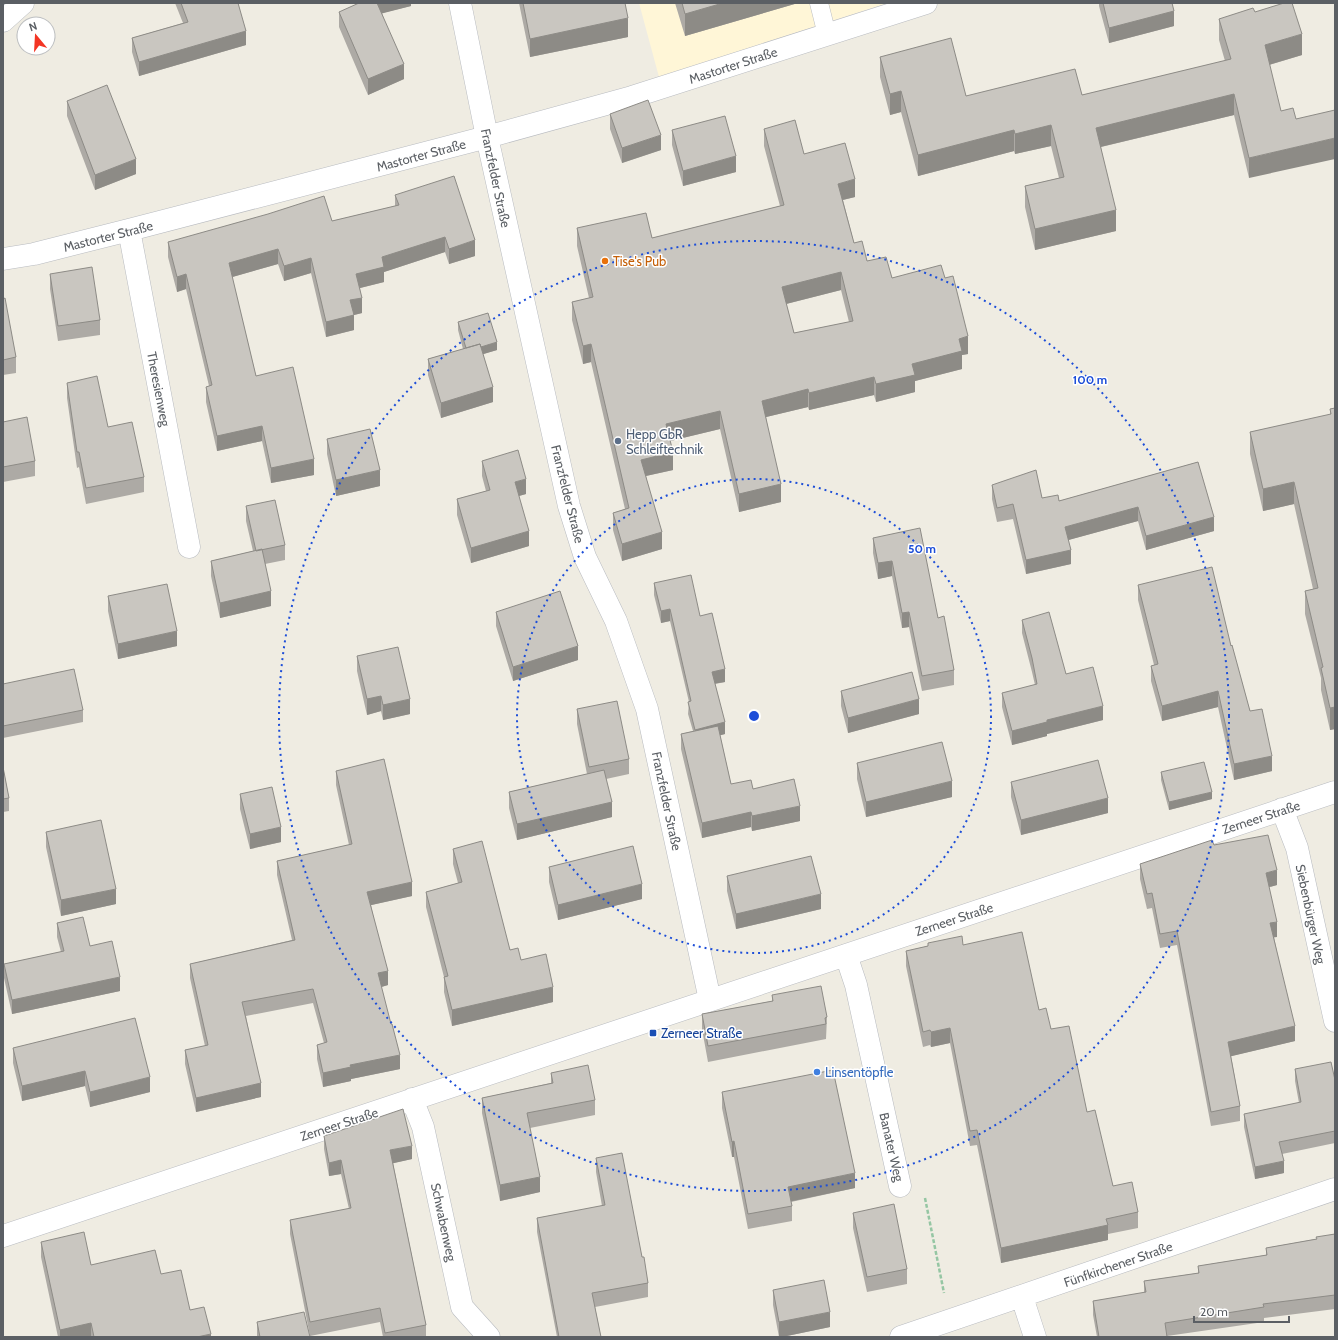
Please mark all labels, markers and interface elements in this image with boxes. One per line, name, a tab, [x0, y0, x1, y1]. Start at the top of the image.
north arrow	[16, 16, 56, 56]
text: N	[27, 19, 39, 34]
street label: Mastorter Straße	[687, 43, 779, 87]
street label: Franzfelder Straße	[478, 127, 514, 229]
street label: Mastorter Straße	[375, 135, 468, 175]
street label: Mastorter Straße	[62, 217, 155, 255]
place label: Tise's Pub	[613, 253, 666, 269]
marker: Tise's Pub	[600, 256, 610, 266]
street label: Theresienweg	[144, 350, 174, 428]
text: 100 m	[1073, 372, 1107, 387]
place label: Hepp GbR Schleiftechnik	[626, 426, 703, 457]
marker: Hepp GbR Schleiftechnik	[613, 436, 623, 446]
street label: Franzfelder Straße	[548, 443, 588, 545]
text: 50 m	[908, 541, 936, 556]
centre of rings	[747, 709, 761, 723]
street label: Franzfelder Straße	[649, 750, 685, 852]
street label: Zerneer Straße	[1220, 797, 1302, 837]
street label: Siebenbürger Weg	[1293, 863, 1329, 966]
street label: Zerneer Straße	[913, 899, 995, 939]
place label: Zerneer Straße	[661, 1025, 743, 1041]
marker: Zerneer Straße	[648, 1028, 658, 1038]
place label: Linsentöpfle	[825, 1064, 894, 1080]
marker: Linsentöpfle	[812, 1067, 822, 1077]
street label: Zerneer Straße	[298, 1104, 380, 1144]
street label: Banater Weg	[876, 1111, 908, 1184]
street label: Schwabenweg	[428, 1181, 460, 1263]
street label: Fünfkirchener Straße	[1062, 1238, 1175, 1290]
scale bar	[1194, 1298, 1289, 1324]
text: 20 m	[1200, 1304, 1228, 1319]

